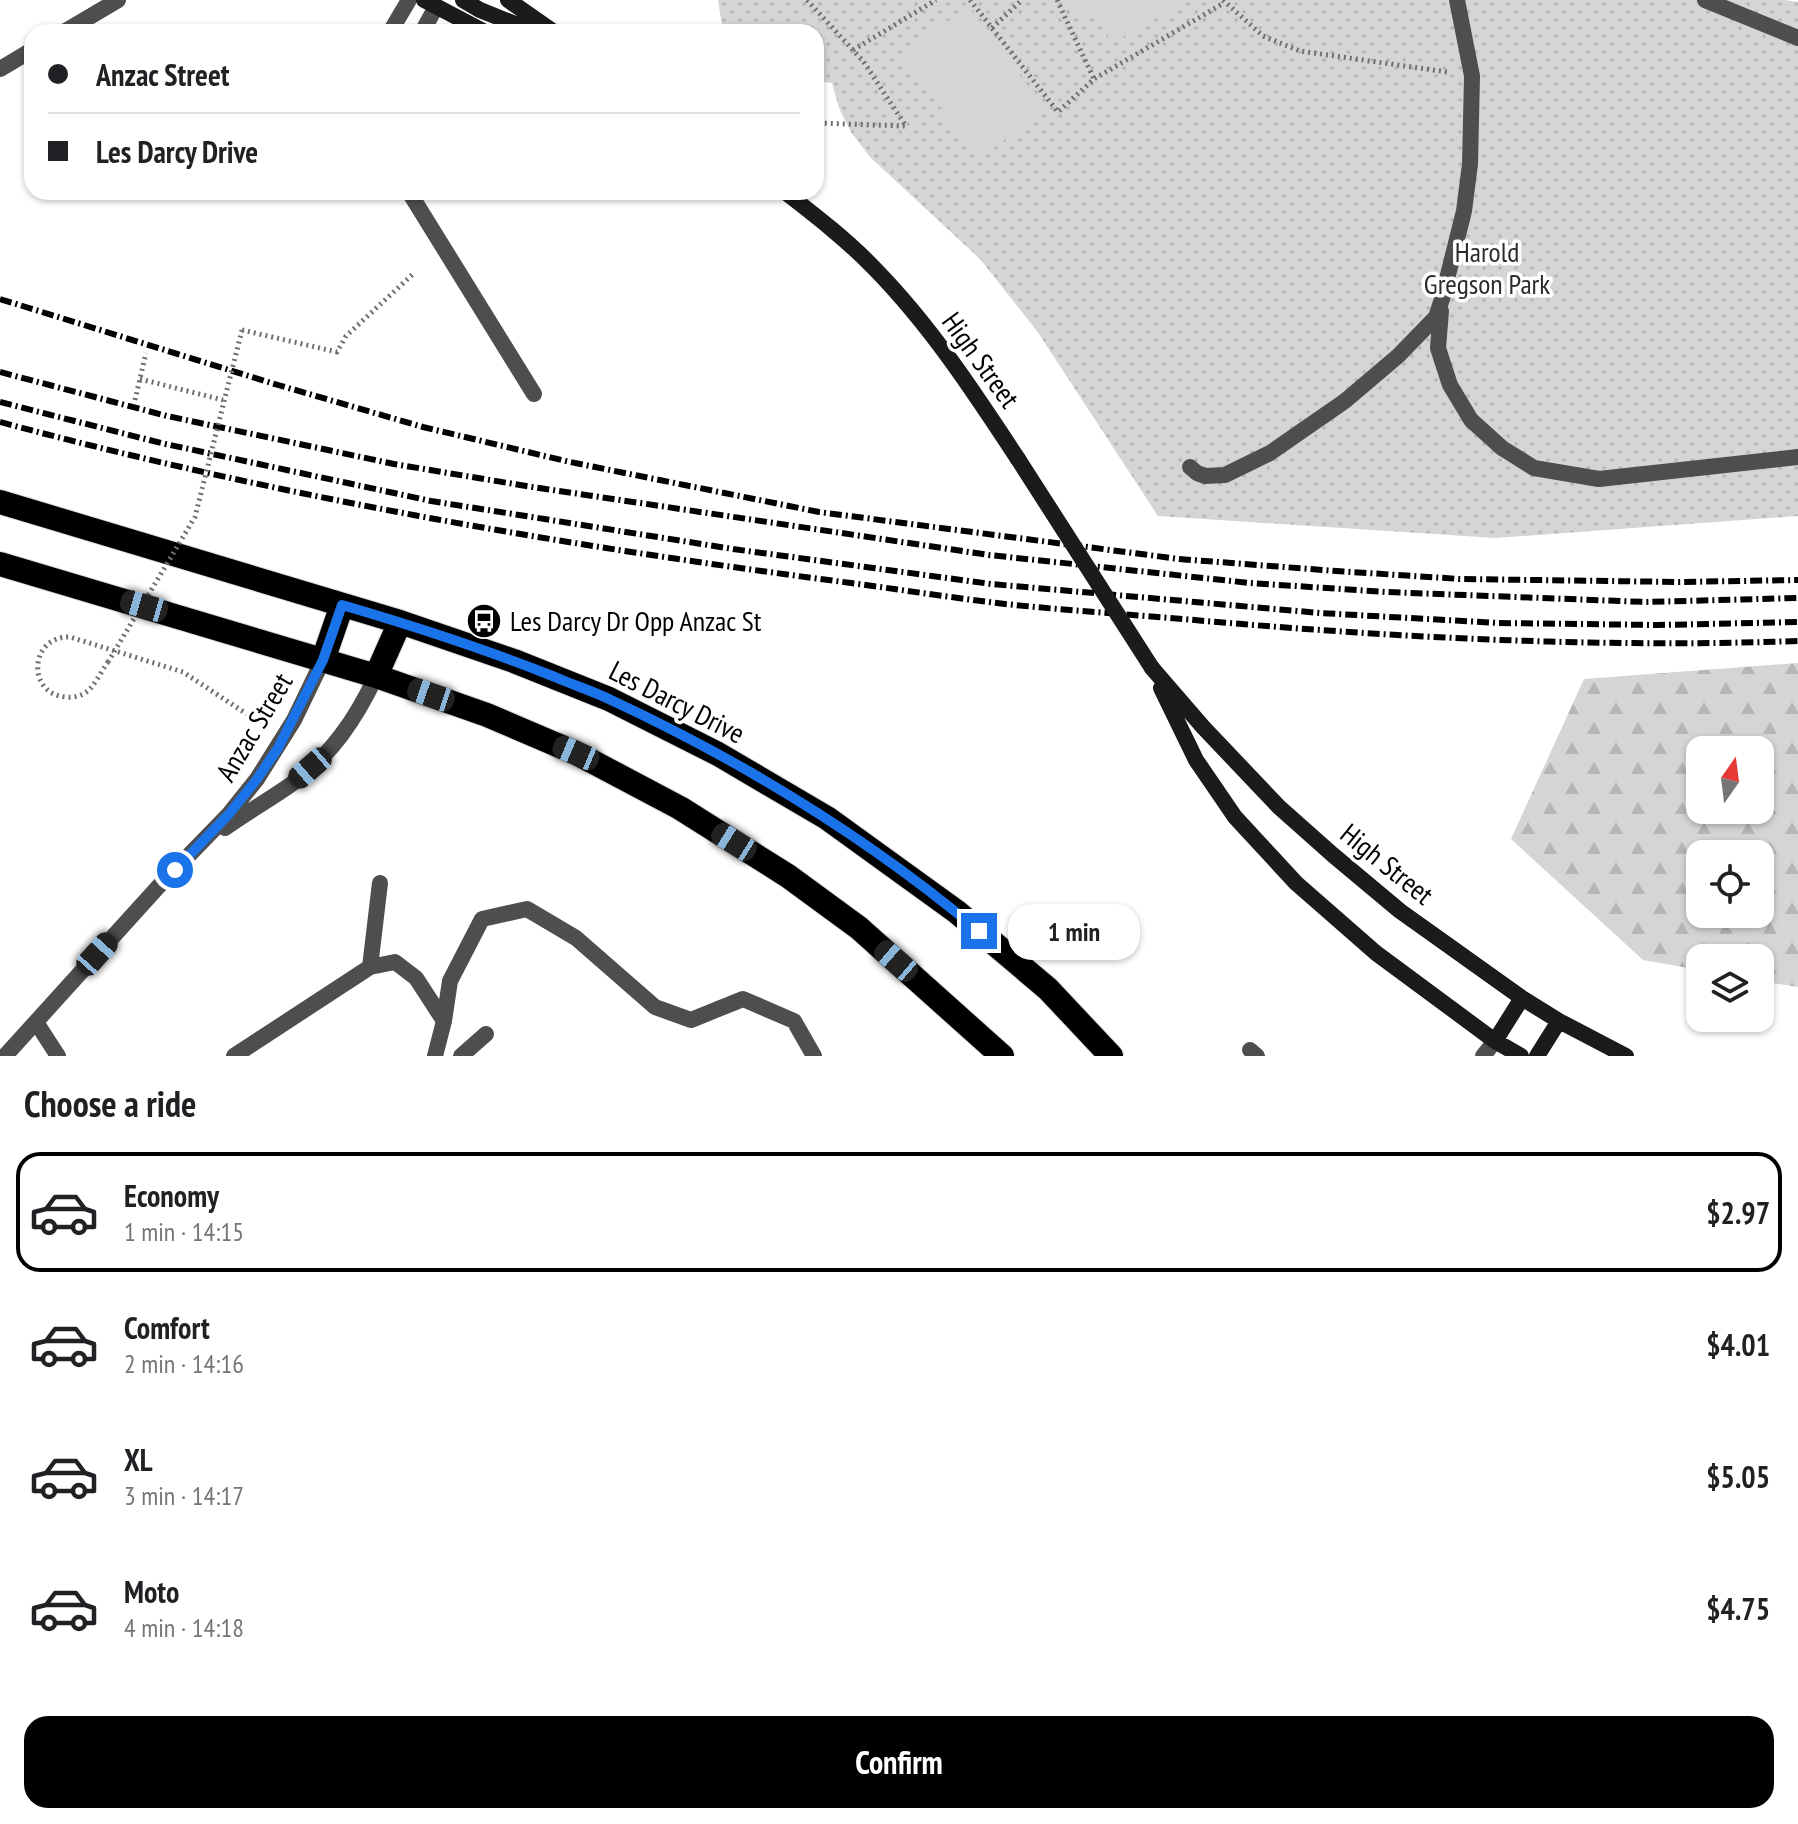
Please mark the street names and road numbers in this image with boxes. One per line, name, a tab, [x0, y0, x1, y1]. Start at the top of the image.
street label: High Street	[934, 305, 1029, 415]
street label: Les Darcy Drive	[603, 652, 751, 751]
street label: Anzac Street	[207, 665, 301, 788]
street label: High Street	[1333, 815, 1442, 913]

